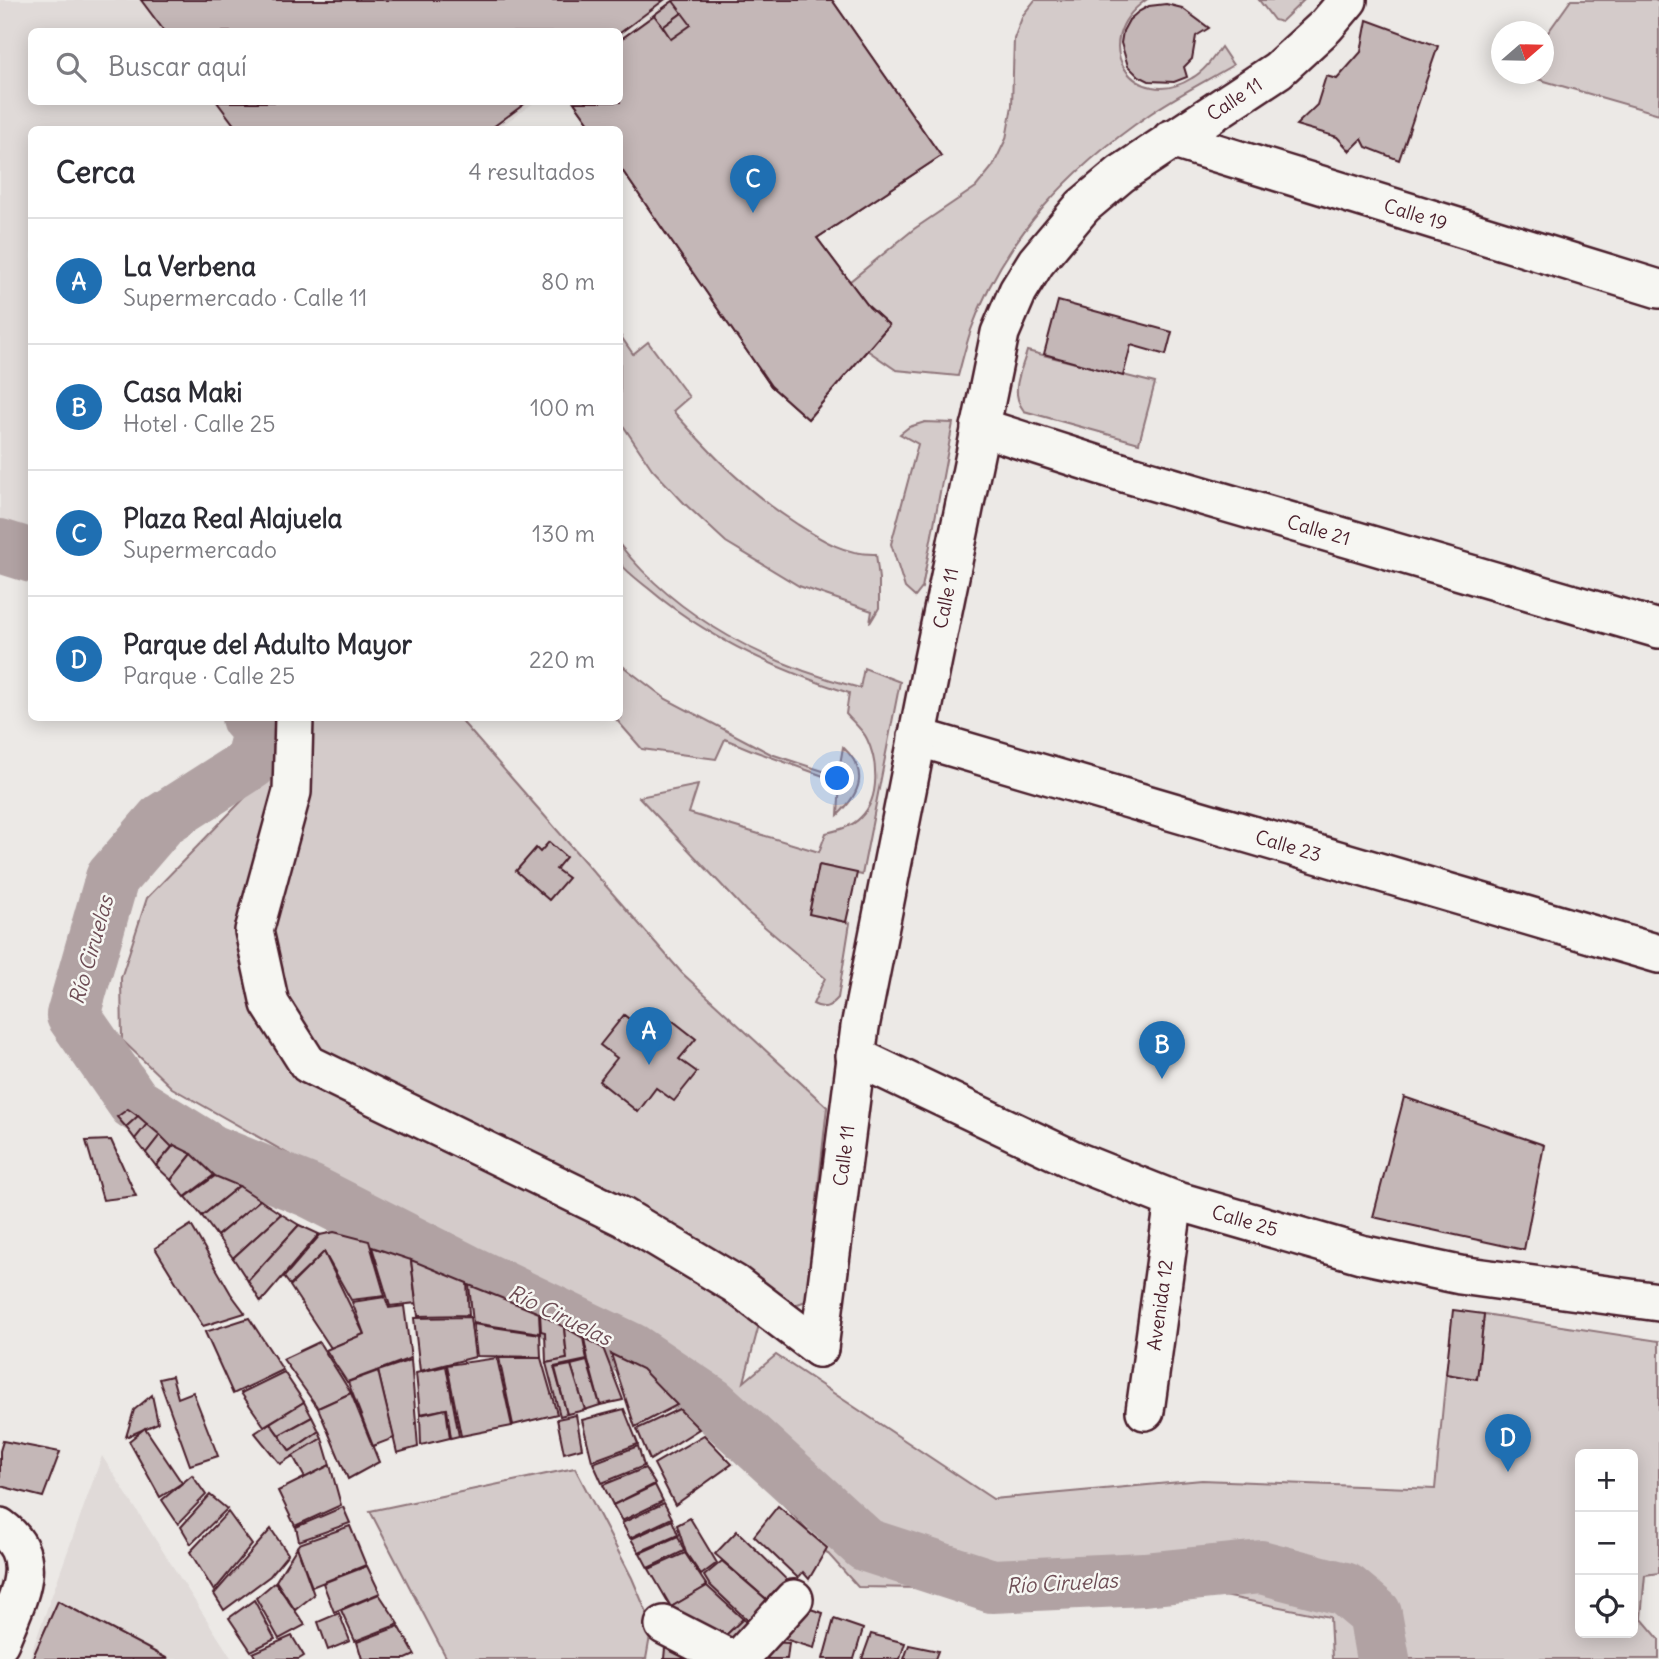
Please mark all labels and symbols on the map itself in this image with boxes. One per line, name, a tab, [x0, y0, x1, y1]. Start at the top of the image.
north arrow	[1491, 21, 1554, 84]
street label: Calle 11	[1202, 72, 1267, 126]
pin: C	[730, 155, 776, 213]
street label: Calle 19	[1381, 193, 1450, 235]
street label: Calle 21	[1284, 509, 1353, 550]
street label: Calle 11	[928, 565, 963, 631]
your location	[820, 761, 854, 795]
street label: Calle 23	[1253, 825, 1324, 867]
water label: Río Ciruelas	[63, 891, 120, 1007]
pin: A	[626, 1007, 672, 1065]
pin: B	[1139, 1021, 1185, 1079]
street label: Calle 11	[828, 1123, 859, 1188]
street label: Calle 25	[1209, 1200, 1281, 1241]
street label: Avenida 12	[1141, 1258, 1178, 1352]
water label: Río Ciruelas	[504, 1278, 617, 1352]
pin: D	[1485, 1414, 1531, 1472]
water label: Río Ciruelas	[1006, 1567, 1120, 1599]

